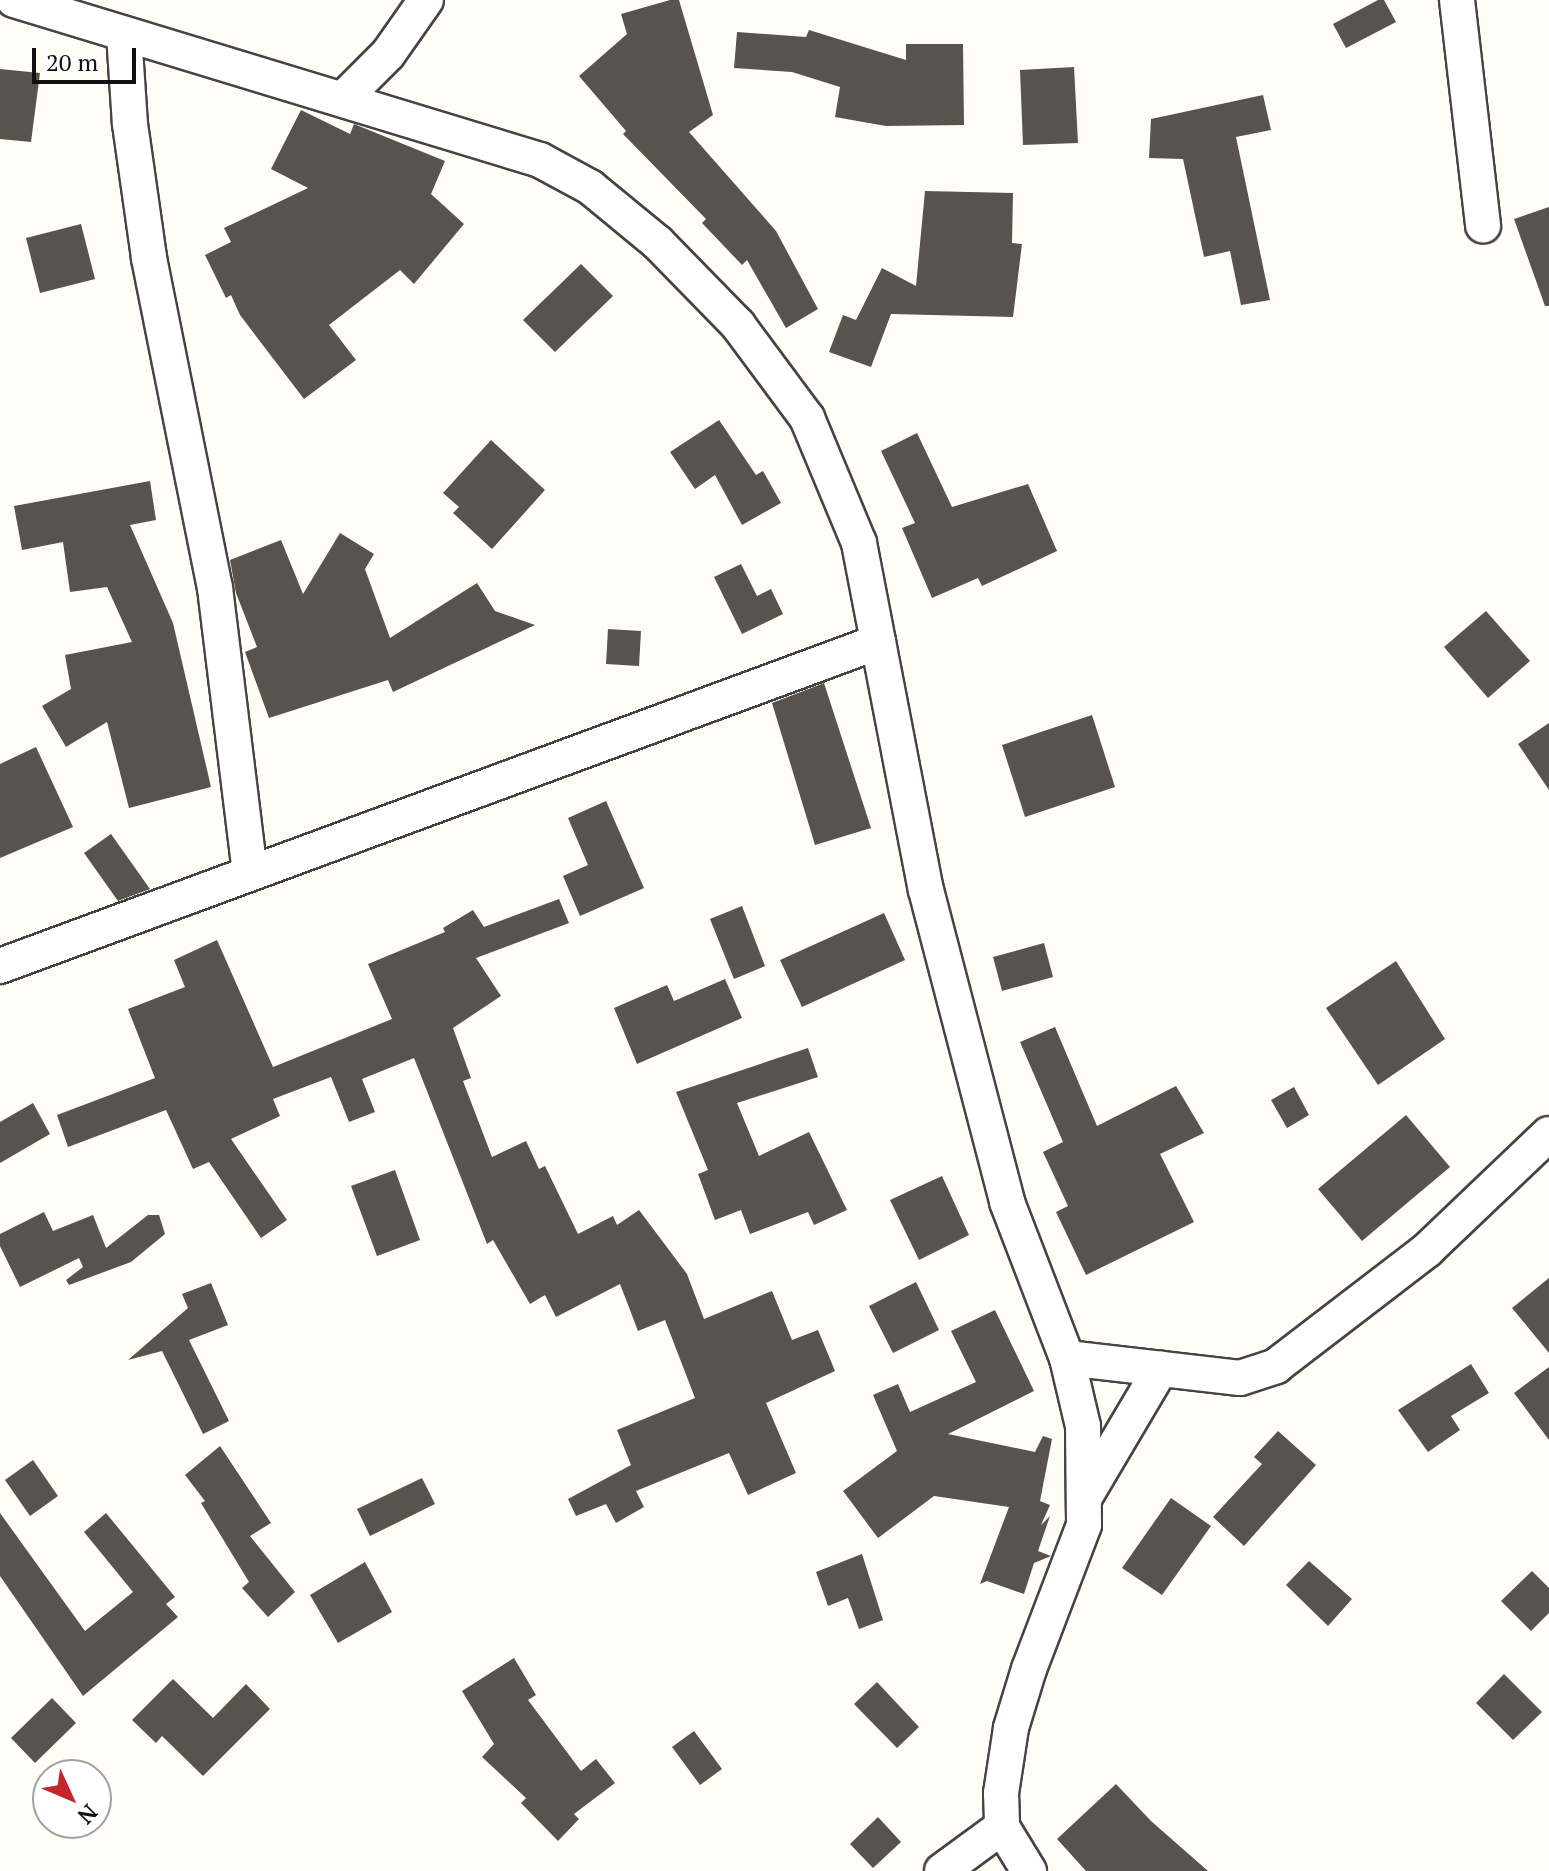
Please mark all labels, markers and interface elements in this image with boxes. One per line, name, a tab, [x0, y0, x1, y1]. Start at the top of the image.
scale bar	[36, 32, 140, 82]
text: 20 m	[46, 46, 98, 78]
north arrow	[32, 1759, 112, 1839]
text: N	[72, 1799, 104, 1831]

